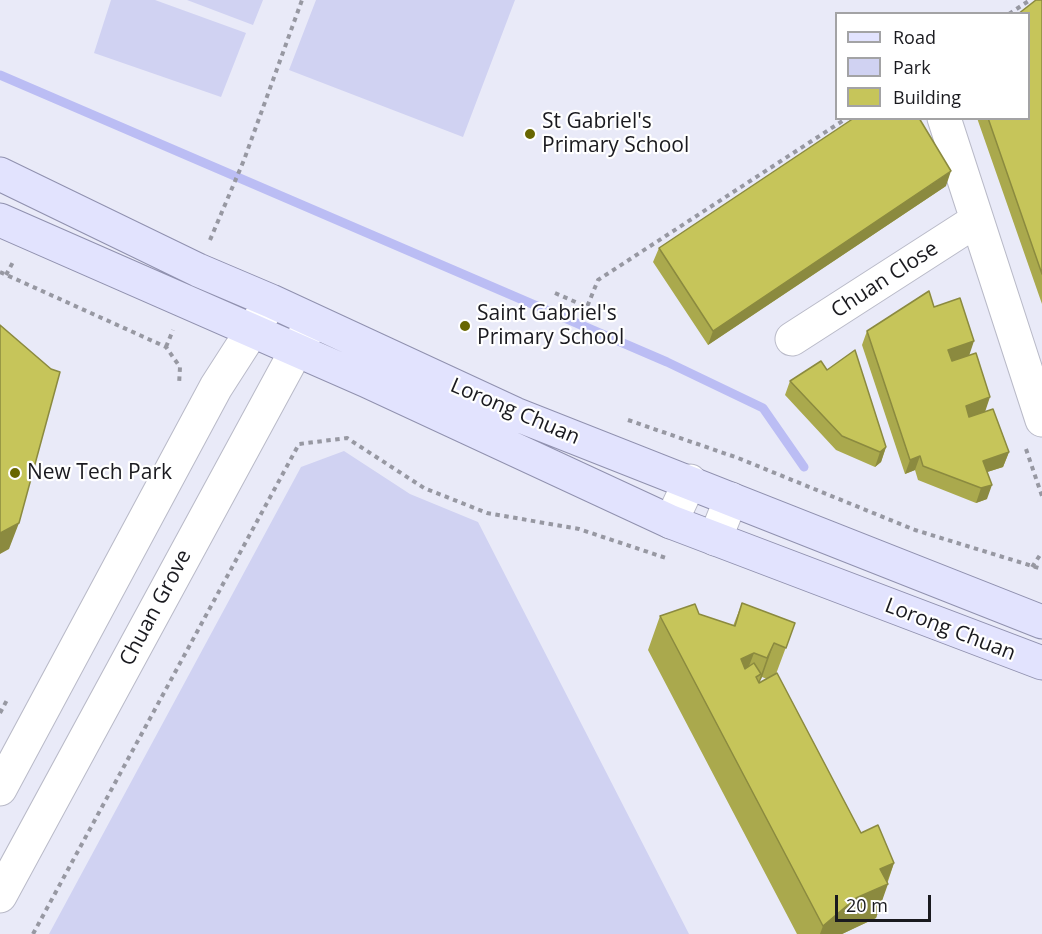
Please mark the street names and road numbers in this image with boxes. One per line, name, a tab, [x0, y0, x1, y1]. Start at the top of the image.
street label: Chuan Close	[827, 236, 943, 324]
street label: Lorong Chuan	[447, 373, 583, 451]
street label: Chuan Grove	[115, 546, 197, 670]
street label: Lorong Chuan	[881, 593, 1019, 667]

